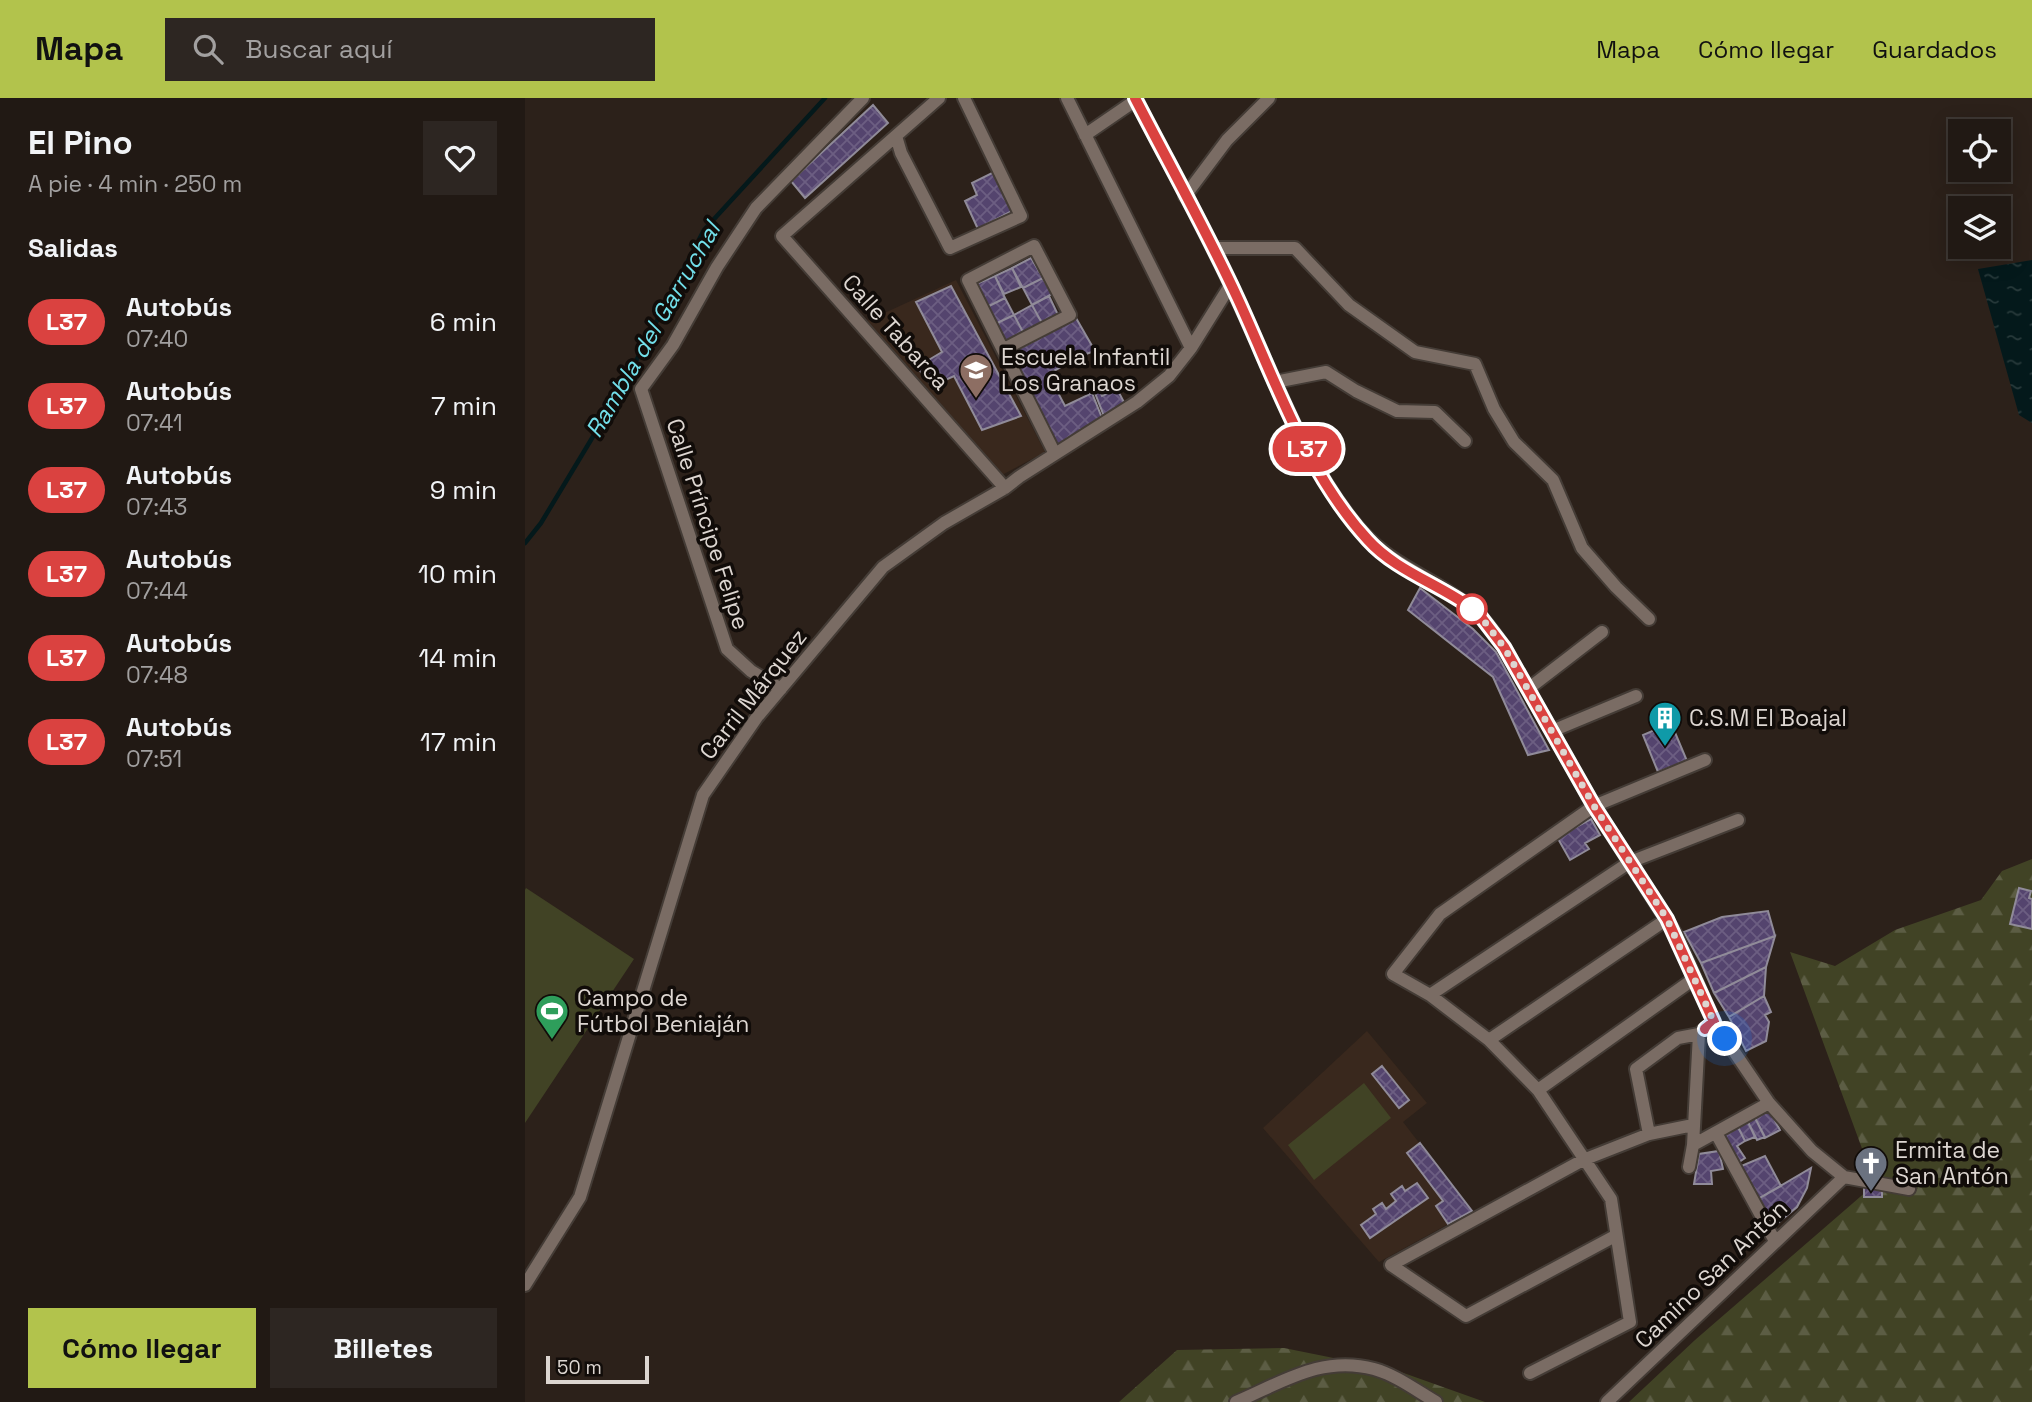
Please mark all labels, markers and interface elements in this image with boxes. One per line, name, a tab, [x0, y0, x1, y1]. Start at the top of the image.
search box	[165, 18, 655, 81]
text: Mapa	[35, 28, 123, 70]
icon: search	[189, 30, 227, 68]
text: Buscar aquí	[245, 32, 393, 66]
text: Mapa	[1596, 34, 1660, 65]
text: Cómo llegar	[1698, 34, 1834, 65]
text: Guardados	[1872, 34, 1997, 65]
map controls	[1948, 119, 2011, 259]
button: locate	[1948, 119, 2011, 182]
button: heart	[423, 121, 497, 195]
text: El Pino	[28, 122, 133, 164]
text: A pie · 4 min · 250 m	[28, 169, 242, 199]
button: layers	[1948, 196, 2011, 259]
water label: Rambla del Garruchal	[578, 214, 728, 443]
text: Salidas	[28, 231, 118, 265]
street label: Calle Tabarca	[836, 268, 956, 396]
text: Autobús	[126, 290, 232, 324]
text: 6 min	[430, 305, 497, 339]
text: L37	[46, 306, 87, 337]
text: 07:40	[126, 324, 188, 354]
place label: Escuela Infantil Los Granaos	[1001, 342, 1170, 398]
school or university icon: Escuela Infantil Los Granaos	[957, 351, 995, 400]
text: Autobús	[126, 374, 232, 408]
text: 7 min	[431, 389, 497, 423]
text: L37	[46, 390, 87, 421]
text: 07:41	[126, 408, 183, 438]
street label: Calle Príncipe Felipe	[660, 415, 756, 633]
line badge: L37	[1267, 426, 1347, 472]
text: L37	[1287, 433, 1327, 464]
text: Autobús	[126, 458, 232, 492]
text: 9 min	[430, 473, 497, 507]
text: L37	[46, 474, 87, 505]
text: 07:43	[126, 492, 187, 522]
text: Autobús	[126, 542, 232, 576]
text: 10 min	[418, 557, 497, 591]
text: L37	[46, 558, 87, 589]
text: 07:44	[126, 576, 188, 606]
unlabelled marker	[1457, 594, 1487, 624]
street label: Carril Márquez	[693, 623, 813, 765]
text: Autobús	[126, 626, 232, 660]
text: 14 min	[419, 641, 497, 675]
text: L37	[46, 642, 87, 673]
text: 07:48	[126, 660, 188, 690]
building icon: C.S.M El Boajal	[1646, 699, 1684, 748]
place label: C.S.M El Boajal	[1689, 703, 1847, 733]
text: Autobús	[126, 710, 232, 744]
text: 17 min	[420, 725, 497, 759]
text: L37	[46, 726, 87, 757]
text: 07:51	[126, 744, 182, 774]
place label: Campo de Fútbol Beniaján	[577, 983, 749, 1039]
sports icon: Campo de Fútbol Beniaján	[533, 992, 571, 1041]
your location	[1707, 1021, 1742, 1056]
place label: Ermita de San Antón	[1895, 1135, 2009, 1191]
church icon: Ermita de San Antón	[1852, 1144, 1890, 1193]
street label: Camino San Antón	[1628, 1193, 1794, 1355]
button: Cómo llegar	[28, 1308, 256, 1388]
button: Billetes	[270, 1308, 497, 1388]
scale bar	[546, 1353, 649, 1385]
text: 50 m	[557, 1355, 602, 1380]

